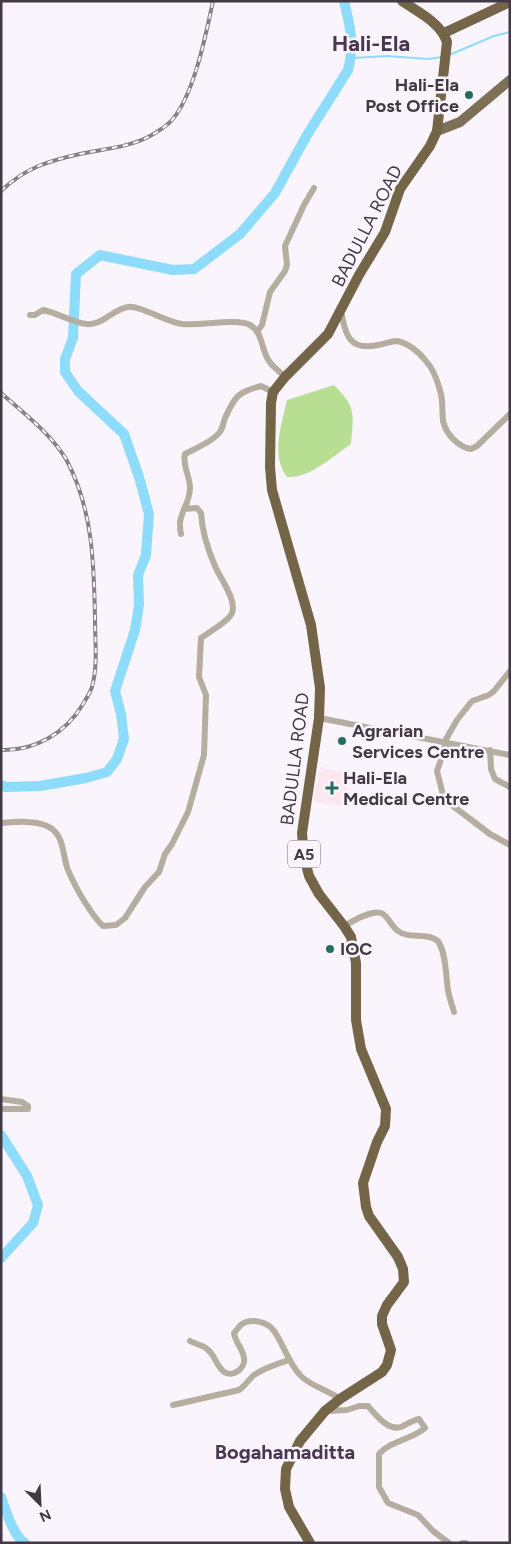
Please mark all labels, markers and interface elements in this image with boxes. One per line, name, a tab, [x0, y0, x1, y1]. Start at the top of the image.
district label: Hali-Ela	[332, 30, 410, 57]
place label: Hali-Ela Post Office	[365, 74, 459, 117]
marker: Hali-Ela Post Office	[463, 89, 475, 101]
street label: BADULLA ROAD	[327, 162, 407, 290]
street label: BADULLA ROAD	[276, 691, 314, 827]
place label: Agrarian Services Centre	[352, 720, 484, 763]
marker: Agrarian Services Centre	[336, 735, 348, 747]
place label: Hali-Ela Medical Centre	[343, 767, 469, 810]
marker: Hali-Ela Medical Centre	[325, 781, 339, 795]
road number: A5	[288, 841, 320, 868]
place label: IOC	[340, 938, 372, 960]
marker: IOC	[324, 943, 336, 955]
district label: Bogahamaditta	[215, 1440, 355, 1464]
north arrow	[15, 1479, 65, 1529]
text: N	[37, 1505, 53, 1525]

